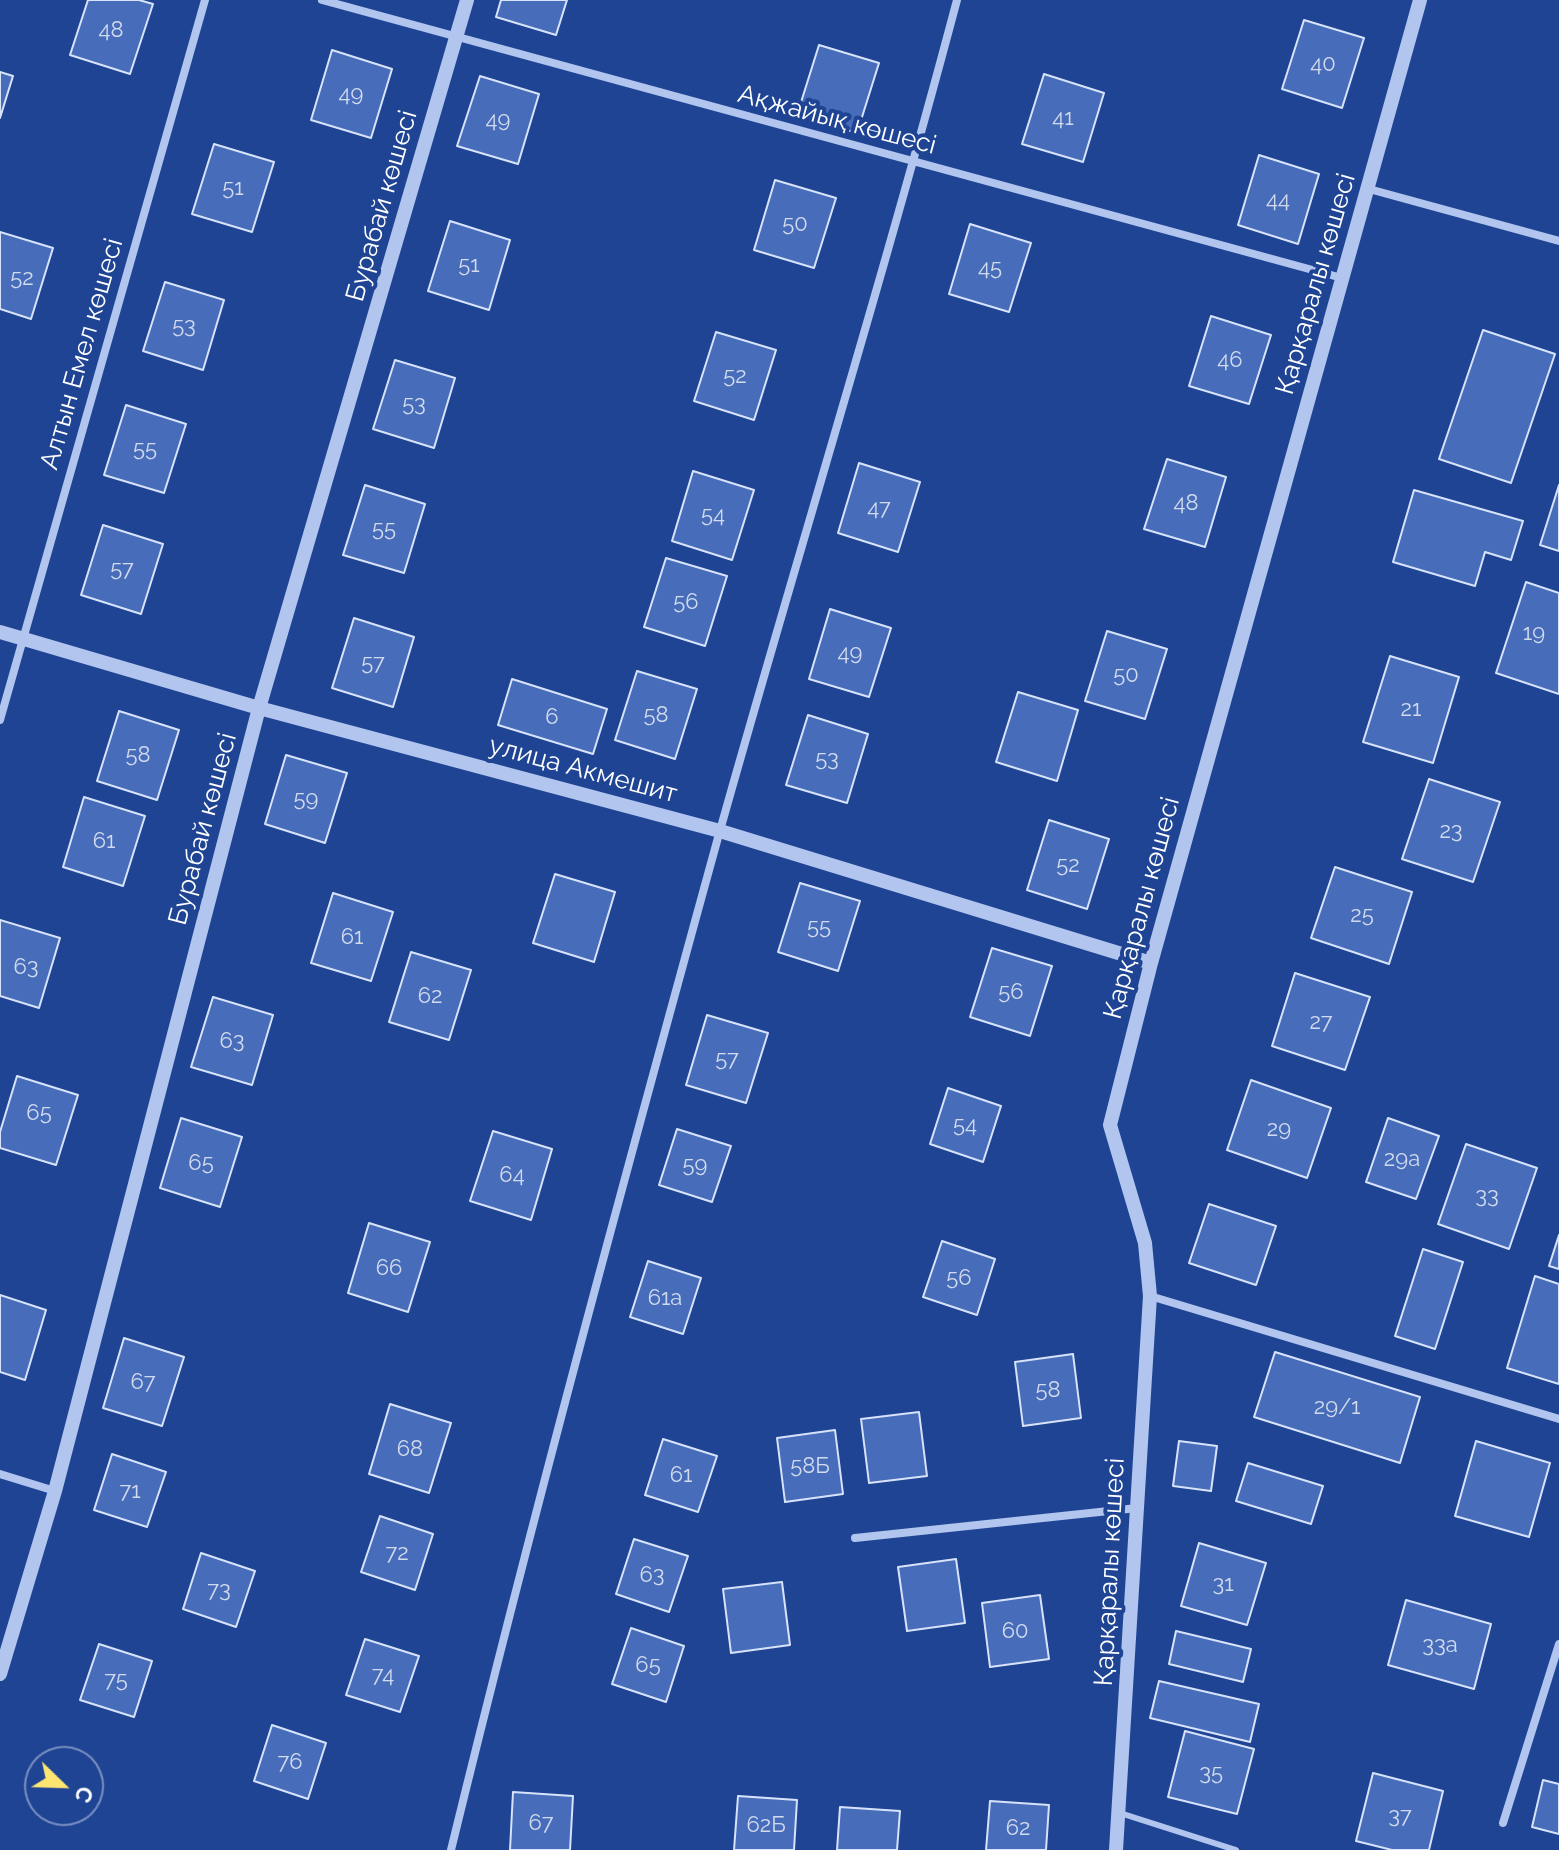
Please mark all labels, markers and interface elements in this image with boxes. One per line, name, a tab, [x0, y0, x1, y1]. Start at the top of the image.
house number: 48	[98, 17, 124, 43]
house number: 40	[1310, 51, 1336, 77]
street label: Ақжайық көшесі	[734, 79, 940, 161]
house number: 49	[339, 81, 363, 107]
house number: 41	[1052, 105, 1074, 131]
street label: Бурабай көшесі	[340, 107, 424, 305]
house number: 49	[486, 107, 510, 133]
street label: Қарқаралы көшесі	[1270, 170, 1362, 398]
house number: 51	[222, 175, 244, 201]
house number: 44	[1266, 187, 1290, 213]
house number: 50	[782, 211, 808, 237]
street label: Алтын Емел көшесі	[34, 235, 130, 473]
house number: 51	[458, 252, 480, 278]
house number: 45	[978, 255, 1002, 281]
house number: 52	[10, 265, 34, 291]
house number: 53	[172, 313, 196, 339]
house number: 46	[1217, 347, 1243, 373]
house number: 52	[723, 363, 747, 389]
house number: 53	[402, 391, 426, 417]
house number: 55	[133, 436, 157, 462]
house number: 48	[1173, 490, 1199, 516]
house number: 47	[867, 495, 891, 521]
house number: 54	[701, 502, 725, 528]
house number: 55	[372, 516, 396, 542]
house number: 57	[110, 556, 134, 582]
house number: 56	[673, 589, 699, 615]
house number: 19	[1523, 620, 1545, 646]
house number: 49	[838, 640, 862, 666]
house number: 57	[361, 650, 385, 676]
house number: 50	[1113, 662, 1139, 688]
house number: 21	[1401, 696, 1421, 722]
house number: 58	[643, 702, 669, 728]
house number: 6	[545, 704, 559, 730]
street label: Бурабай көшесі	[162, 730, 244, 928]
street label: улица Акмешит	[486, 730, 680, 810]
house number: 58	[125, 742, 151, 768]
house number: 53	[815, 746, 839, 772]
house number: 59	[294, 786, 318, 812]
street label: Қарқаралы көшесі	[1097, 794, 1187, 1022]
house number: 23	[1439, 818, 1463, 844]
house number: 61	[93, 828, 115, 854]
house number: 52	[1056, 852, 1080, 878]
house number: 25	[1350, 902, 1374, 928]
house number: 55	[807, 914, 831, 940]
house number: 61	[341, 924, 363, 950]
house number: 63	[13, 954, 39, 980]
house number: 56	[998, 979, 1024, 1005]
house number: 62	[418, 983, 442, 1009]
house number: 27	[1309, 1009, 1333, 1035]
house number: 63	[219, 1028, 245, 1054]
house number: 57	[715, 1046, 739, 1072]
house number: 65	[26, 1100, 52, 1126]
house number: 54	[953, 1112, 977, 1138]
house number: 29	[1267, 1116, 1291, 1142]
house number: 29а	[1384, 1146, 1420, 1172]
house number: 65	[188, 1150, 214, 1176]
house number: 59	[683, 1152, 707, 1178]
house number: 64	[499, 1162, 525, 1188]
house number: 33	[1475, 1183, 1499, 1209]
house number: 66	[376, 1255, 402, 1281]
house number: 56	[946, 1265, 972, 1291]
house number: 61а	[648, 1285, 682, 1311]
house number: 67	[130, 1369, 156, 1395]
house number: 58	[1035, 1377, 1061, 1403]
house number: 29/1	[1314, 1394, 1360, 1420]
house number: 68	[397, 1436, 423, 1462]
house number: 58Б	[790, 1453, 830, 1479]
street label: Қарқаралы көшесі	[1088, 1457, 1132, 1687]
house number: 61	[670, 1462, 692, 1488]
house number: 71	[119, 1478, 141, 1504]
house number: 72	[385, 1540, 409, 1566]
house number: 63	[639, 1562, 665, 1588]
house number: 31	[1212, 1571, 1234, 1597]
house number: 73	[207, 1577, 231, 1603]
house number: 60	[1002, 1618, 1028, 1644]
house number: 33а	[1422, 1632, 1458, 1658]
house number: 65	[635, 1652, 661, 1678]
house number: 74	[372, 1662, 394, 1688]
house number: 75	[104, 1667, 128, 1693]
north arrow	[24, 1746, 104, 1826]
house number: 76	[277, 1749, 303, 1775]
house number: 35	[1199, 1760, 1223, 1786]
text: С	[69, 1783, 99, 1807]
house number: 37	[1388, 1803, 1412, 1829]
house number: 67	[528, 1810, 554, 1836]
house number: 62Б	[746, 1812, 786, 1838]
house number: 62	[1006, 1815, 1030, 1841]

